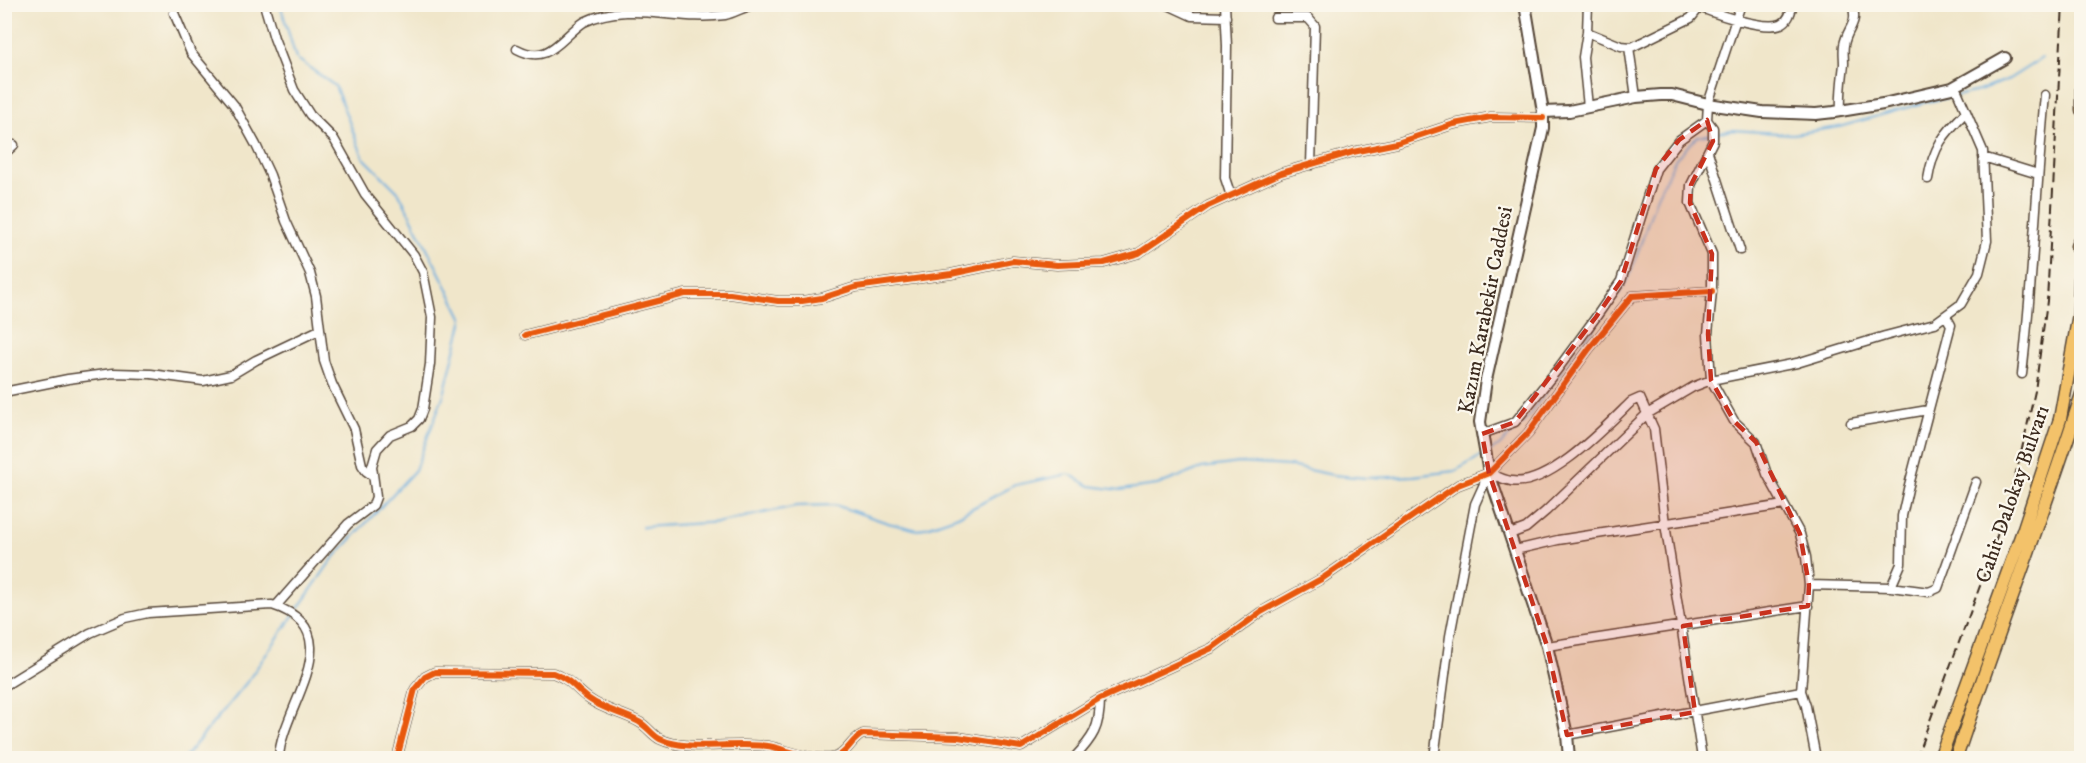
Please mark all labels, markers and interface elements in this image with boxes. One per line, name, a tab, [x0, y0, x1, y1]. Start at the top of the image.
street label: Kazım Karabekir Caddesi	[1453, 204, 1519, 416]
street label: Cahit Dalokay Bulvarı	[1970, 402, 2056, 587]

